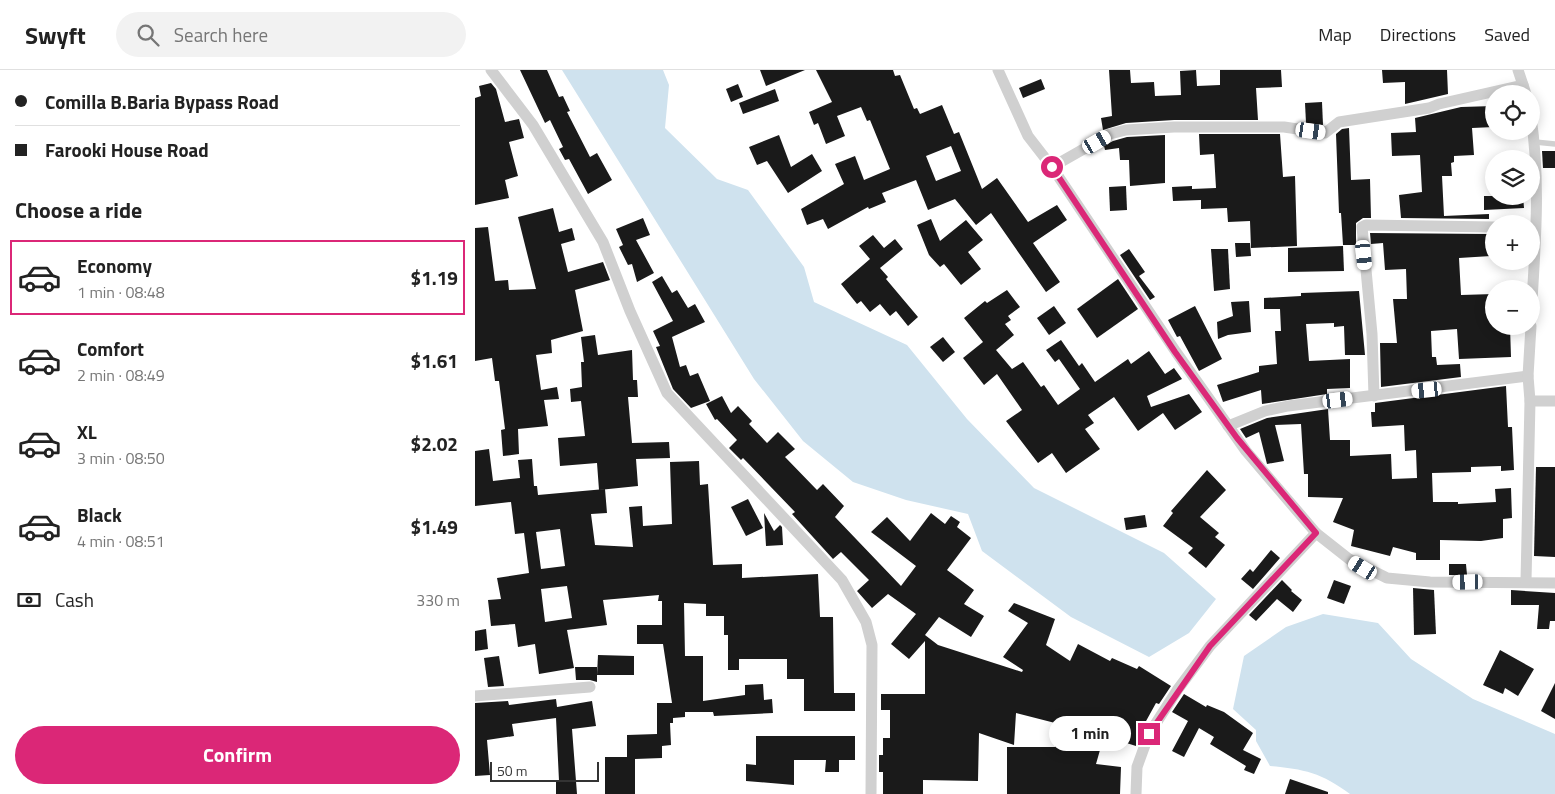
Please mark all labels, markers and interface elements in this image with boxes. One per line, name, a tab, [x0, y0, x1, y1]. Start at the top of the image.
search box	[116, 12, 466, 57]
text: Swyft	[25, 17, 86, 53]
text: Search here	[174, 20, 268, 49]
icon: search	[134, 21, 162, 49]
text: Map	[1318, 21, 1352, 48]
text: Directions	[1380, 21, 1456, 48]
text: Saved	[1484, 21, 1530, 48]
map controls	[1485, 85, 1540, 335]
button: locate	[1485, 85, 1540, 140]
text: Comilla B.Baria Bypass Road	[45, 87, 279, 116]
car	[1295, 121, 1326, 141]
car	[1080, 128, 1113, 156]
text: Farooki House Road	[45, 135, 209, 164]
button: layers	[1485, 150, 1540, 205]
route start	[1041, 156, 1063, 178]
text: Choose a ride	[15, 193, 142, 227]
button: +	[1485, 215, 1540, 270]
car	[1354, 239, 1373, 271]
text: Economy	[77, 251, 152, 280]
icon: car	[17, 255, 62, 300]
text: $1.19	[411, 263, 458, 292]
text: 1 min · 08:48	[77, 280, 165, 304]
button: −	[1485, 280, 1540, 335]
text: Comfort	[77, 334, 144, 363]
icon: car	[17, 338, 62, 383]
text: $1.61	[411, 346, 458, 375]
text: 2 min · 08:49	[77, 363, 165, 387]
car	[1411, 381, 1442, 399]
car	[1322, 391, 1353, 409]
text: XL	[77, 417, 97, 446]
icon: car	[17, 421, 62, 466]
text: $2.02	[411, 429, 458, 458]
text: 3 min · 08:50	[77, 446, 165, 470]
text: Black	[77, 500, 122, 529]
icon: car	[17, 504, 62, 549]
text: $1.49	[411, 512, 458, 541]
text: 4 min · 08:51	[77, 529, 165, 553]
car	[1346, 554, 1379, 582]
car	[1452, 574, 1483, 590]
text: Cash	[55, 585, 94, 614]
icon: cash	[15, 586, 43, 614]
text: 330 m	[416, 588, 460, 612]
callout: 1 min	[1049, 716, 1131, 752]
text: 1 min	[1071, 721, 1109, 745]
route end	[1138, 723, 1160, 745]
button: Confirm	[15, 726, 460, 784]
scale bar	[490, 759, 599, 782]
text: 50 m	[497, 760, 527, 781]

